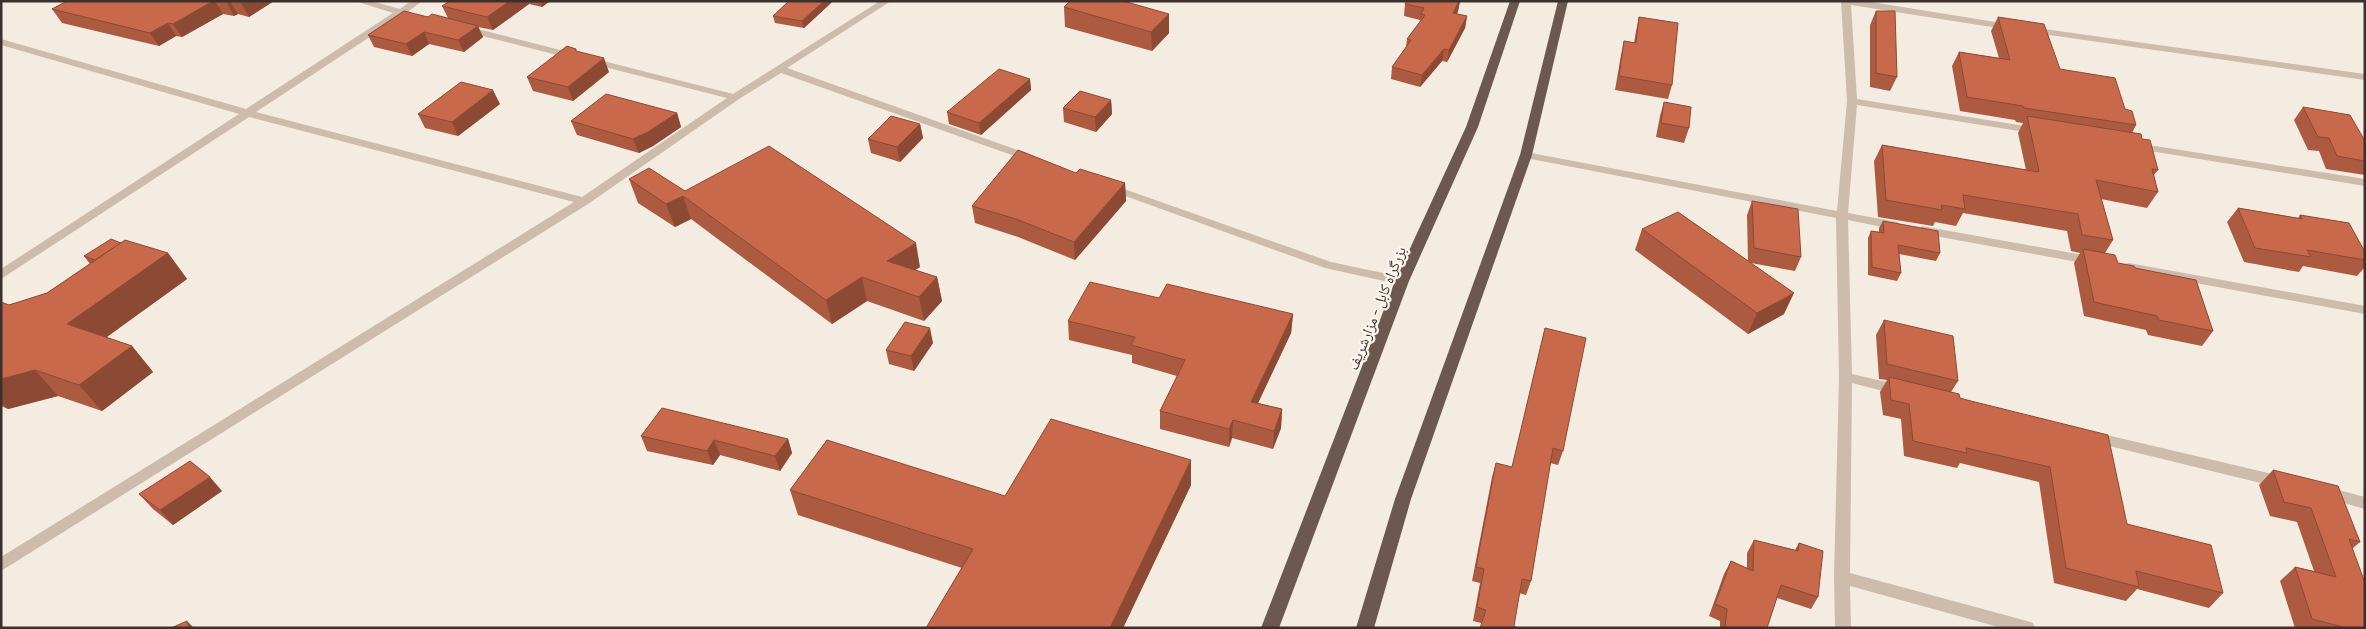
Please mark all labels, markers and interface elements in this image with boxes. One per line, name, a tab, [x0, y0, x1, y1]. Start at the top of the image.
street label: بزرگراه کابل - مزارشریف	[1343, 244, 1411, 373]

